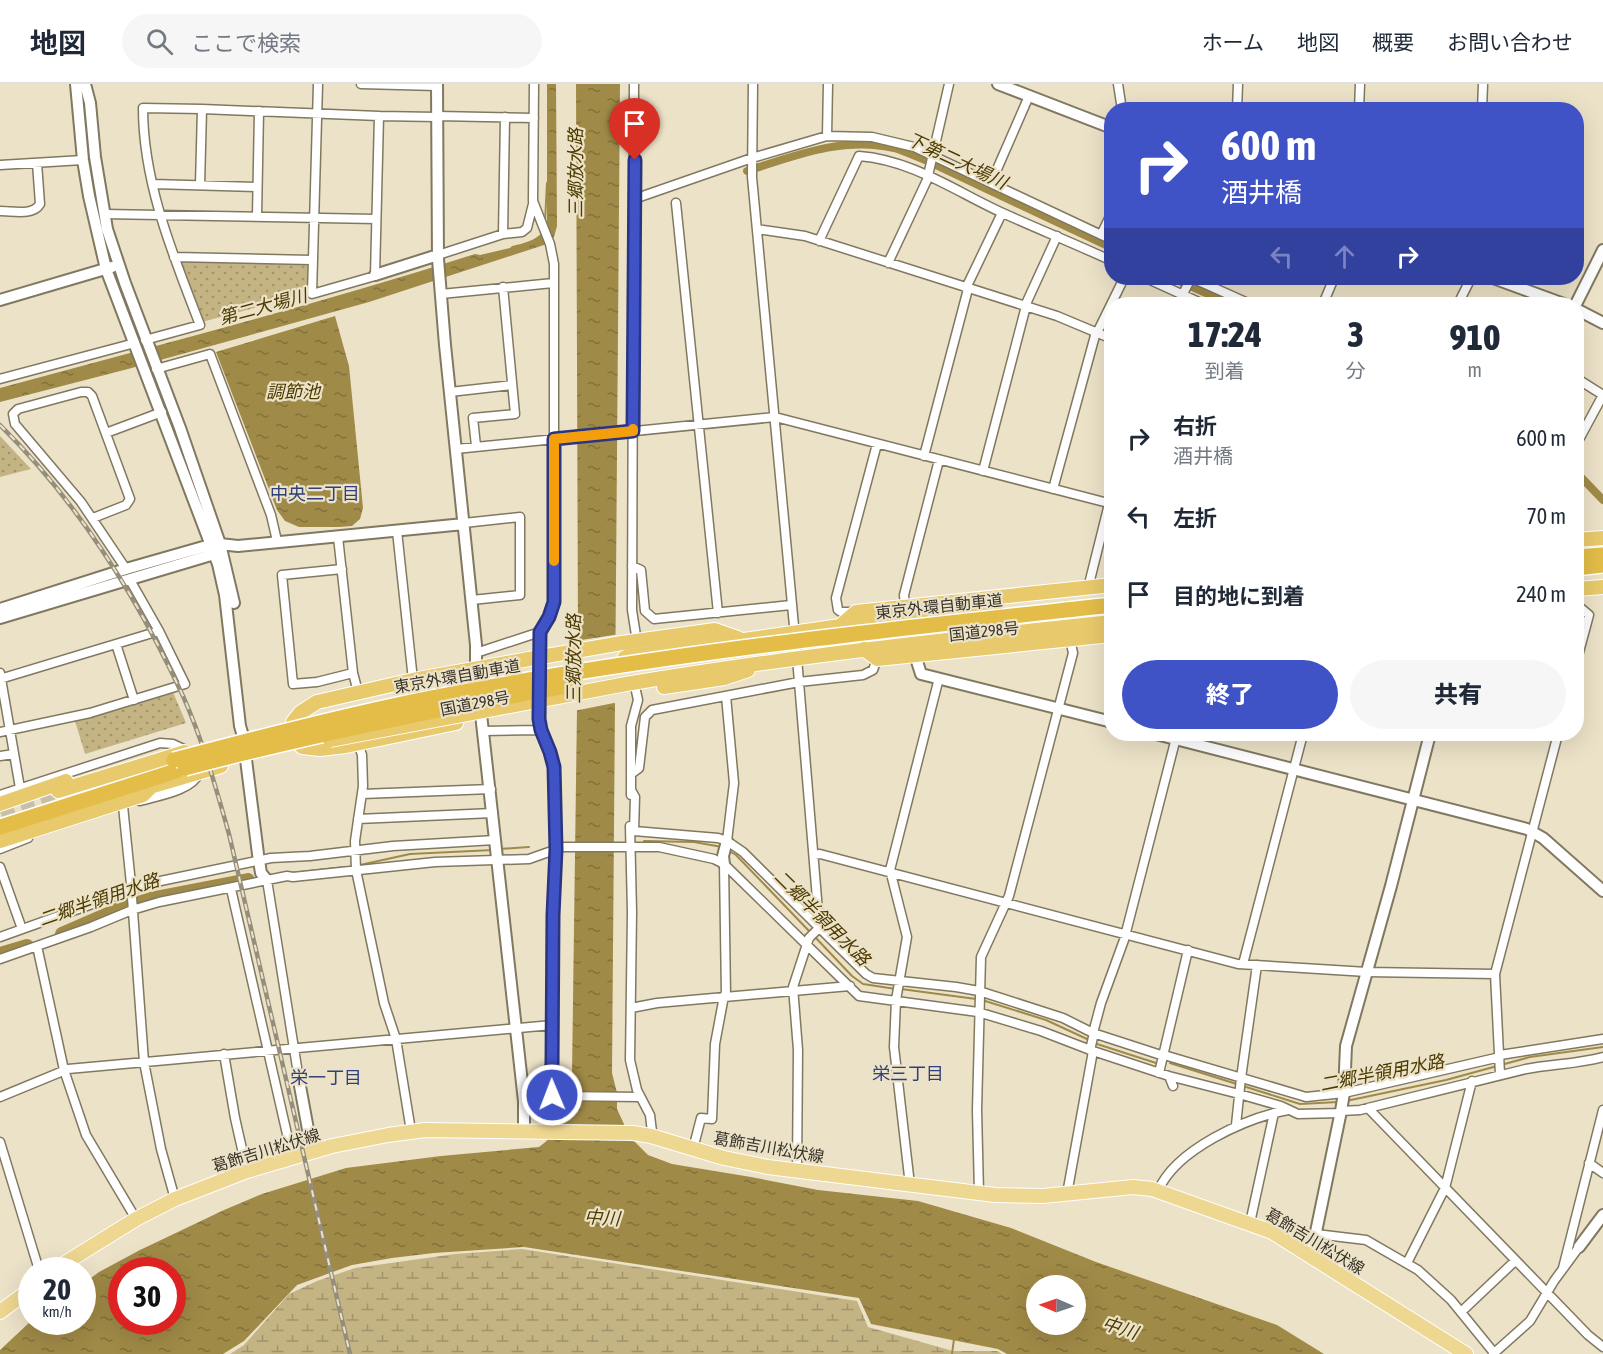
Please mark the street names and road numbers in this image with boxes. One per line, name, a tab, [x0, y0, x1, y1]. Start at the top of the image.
street label: 東京外環自動車道	[874, 590, 1004, 622]
street label: 国道298号	[948, 618, 1020, 644]
street label: 東京外環自動車道	[392, 656, 522, 696]
street label: 国道298号	[439, 687, 511, 719]
street label: 葛飾吉川松伏線	[210, 1125, 322, 1175]
street label: 葛飾吉川松伏線	[712, 1128, 826, 1166]
street label: 葛飾吉川松伏線	[1262, 1204, 1368, 1278]

